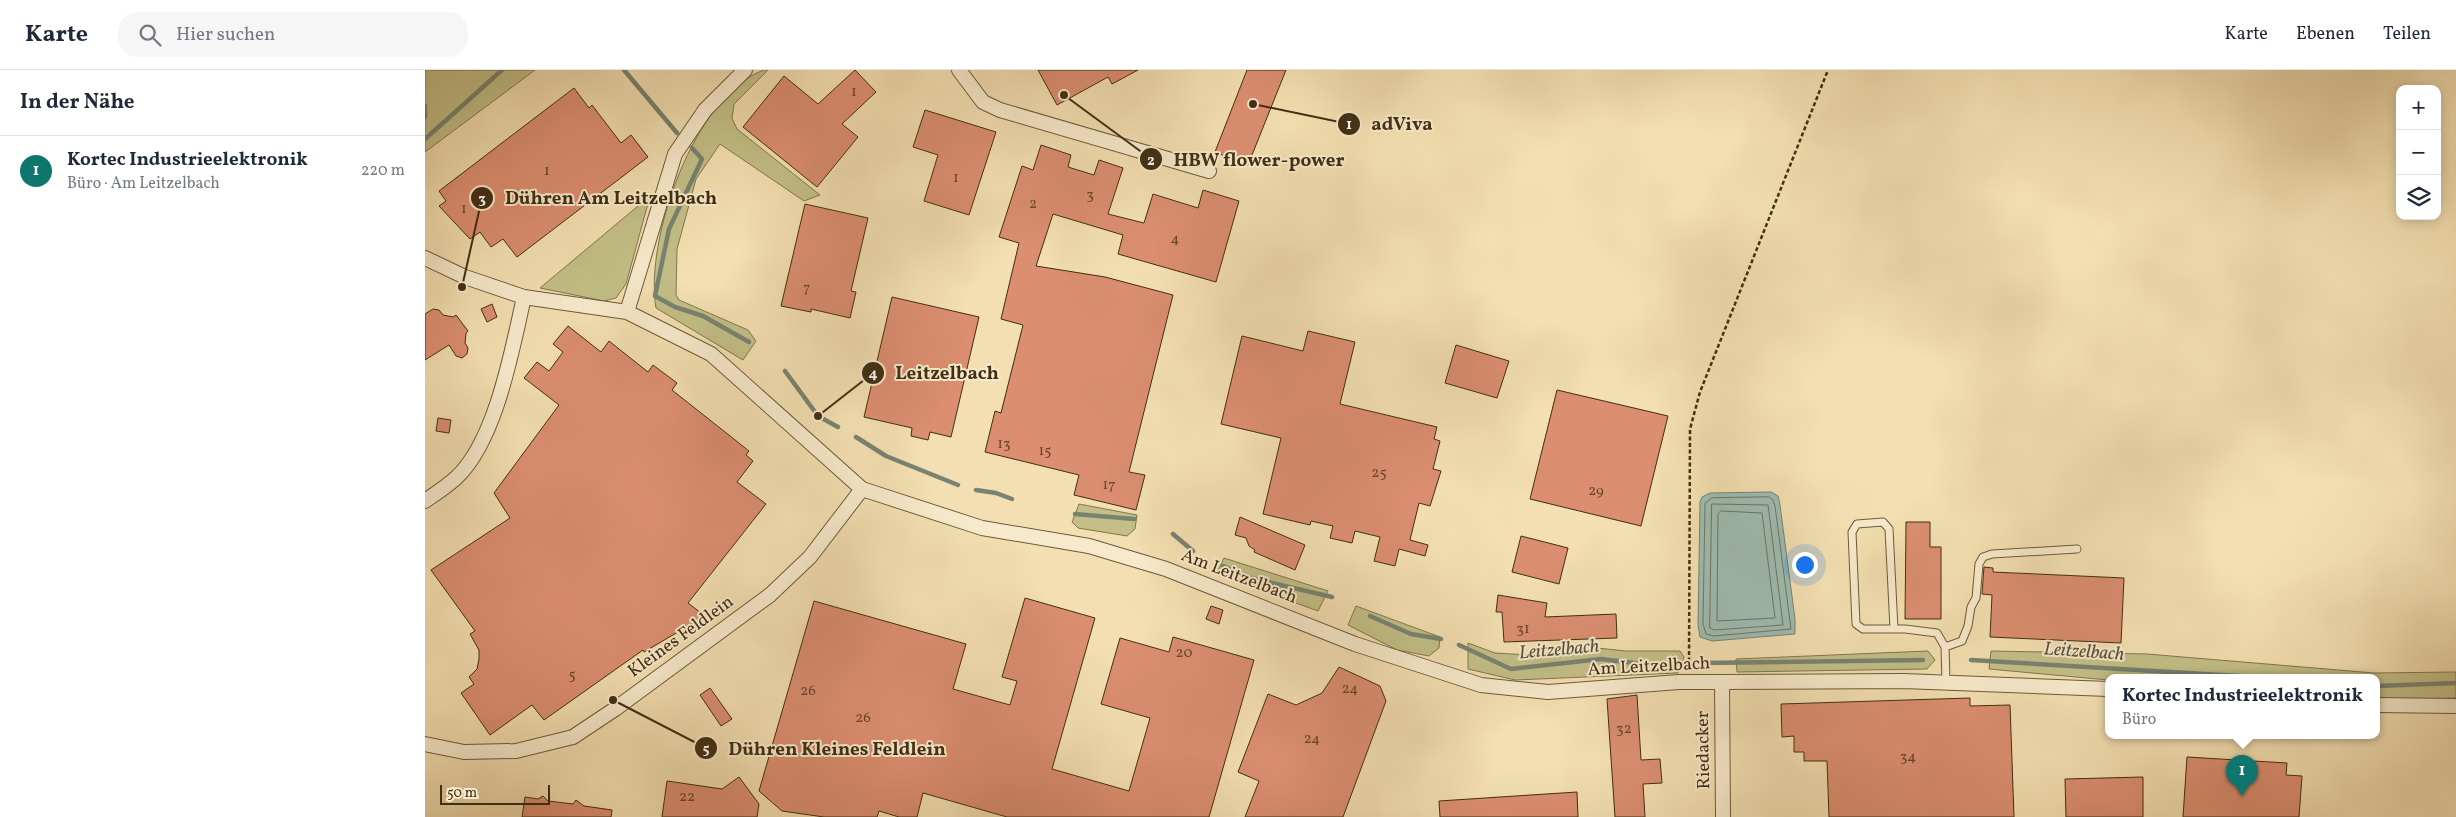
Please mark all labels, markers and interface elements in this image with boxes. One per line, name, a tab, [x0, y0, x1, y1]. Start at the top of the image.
search box	[118, 12, 468, 57]
text: Karte	[25, 18, 88, 52]
icon: search	[136, 21, 164, 49]
text: Hier suchen	[176, 22, 275, 48]
text: Karte	[2224, 22, 2268, 47]
text: Ebenen	[2296, 22, 2355, 47]
text: Teilen	[2383, 22, 2431, 47]
house number: 1	[851, 82, 857, 103]
map controls	[2396, 85, 2441, 220]
button: +	[2396, 85, 2441, 130]
text: In der Nähe	[20, 88, 135, 117]
callout: adViva	[1337, 107, 1443, 141]
text: adViva	[1371, 112, 1433, 138]
text: 1	[1346, 115, 1352, 136]
button: −	[2396, 130, 2441, 175]
callout: HBW flower-power	[1139, 142, 1355, 176]
text: Kortec Industrieelektronik	[67, 147, 308, 173]
text: HBW flower-power	[1174, 148, 1344, 174]
text: 2	[1147, 151, 1155, 172]
text: 1	[33, 160, 39, 182]
text: 220 m	[361, 160, 405, 182]
house number: 1	[544, 161, 550, 182]
house number: 1	[953, 168, 959, 189]
text: Büro · Am Leitzelbach	[67, 173, 220, 195]
button: layers	[2396, 175, 2441, 220]
callout: Dühren Am Leitzelbach	[470, 181, 727, 215]
house number: 3	[1086, 185, 1094, 206]
text: Dühren Am Leitzelbach	[505, 186, 717, 212]
text: 3	[478, 189, 486, 210]
house number: 2	[1029, 194, 1037, 215]
house number: 1	[461, 199, 467, 220]
house number: 4	[1171, 229, 1180, 250]
house number: 7	[803, 278, 811, 299]
callout: Leitzelbach	[861, 356, 1009, 390]
text: Leitzelbach	[895, 361, 999, 387]
text: 4	[868, 364, 878, 385]
house number: 13	[997, 434, 1011, 455]
house number: 15	[1038, 441, 1052, 462]
house number: 25	[1371, 463, 1387, 484]
house number: 17	[1102, 475, 1116, 496]
house number: 29	[1588, 481, 1604, 502]
street label: Am Leitzelbach	[1177, 543, 1301, 611]
your location	[1792, 552, 1818, 578]
street label: Kleines Feldlein	[623, 590, 739, 684]
house number: 31	[1516, 619, 1530, 640]
water label: Leitzelbach	[1518, 634, 1600, 666]
water label: Leitzelbach	[2043, 636, 2125, 668]
house number: 20	[1176, 643, 1192, 664]
street label: Am Leitzelbach	[1587, 651, 1711, 683]
house number: 5	[568, 665, 576, 686]
popup	[2105, 674, 2380, 739]
house number: 24	[1342, 679, 1358, 700]
house number: 26	[800, 681, 816, 702]
text: Kortec Industrieelektronik	[2122, 683, 2363, 709]
house number: 26	[855, 708, 871, 729]
text: Büro	[2122, 709, 2156, 731]
street label: Riedacker	[1691, 710, 1717, 790]
house number: 32	[1616, 719, 1632, 740]
house number: 24	[1304, 729, 1320, 750]
callout: Dühren Kleines Feldlein	[693, 731, 956, 765]
text: Dühren Kleines Feldlein	[728, 737, 946, 763]
text: 5	[702, 739, 710, 760]
house number: 34	[1900, 747, 1916, 768]
pin: 1	[2226, 755, 2258, 796]
scale bar	[440, 782, 550, 805]
text: 50 m	[447, 784, 477, 803]
house number: 22	[679, 787, 695, 808]

